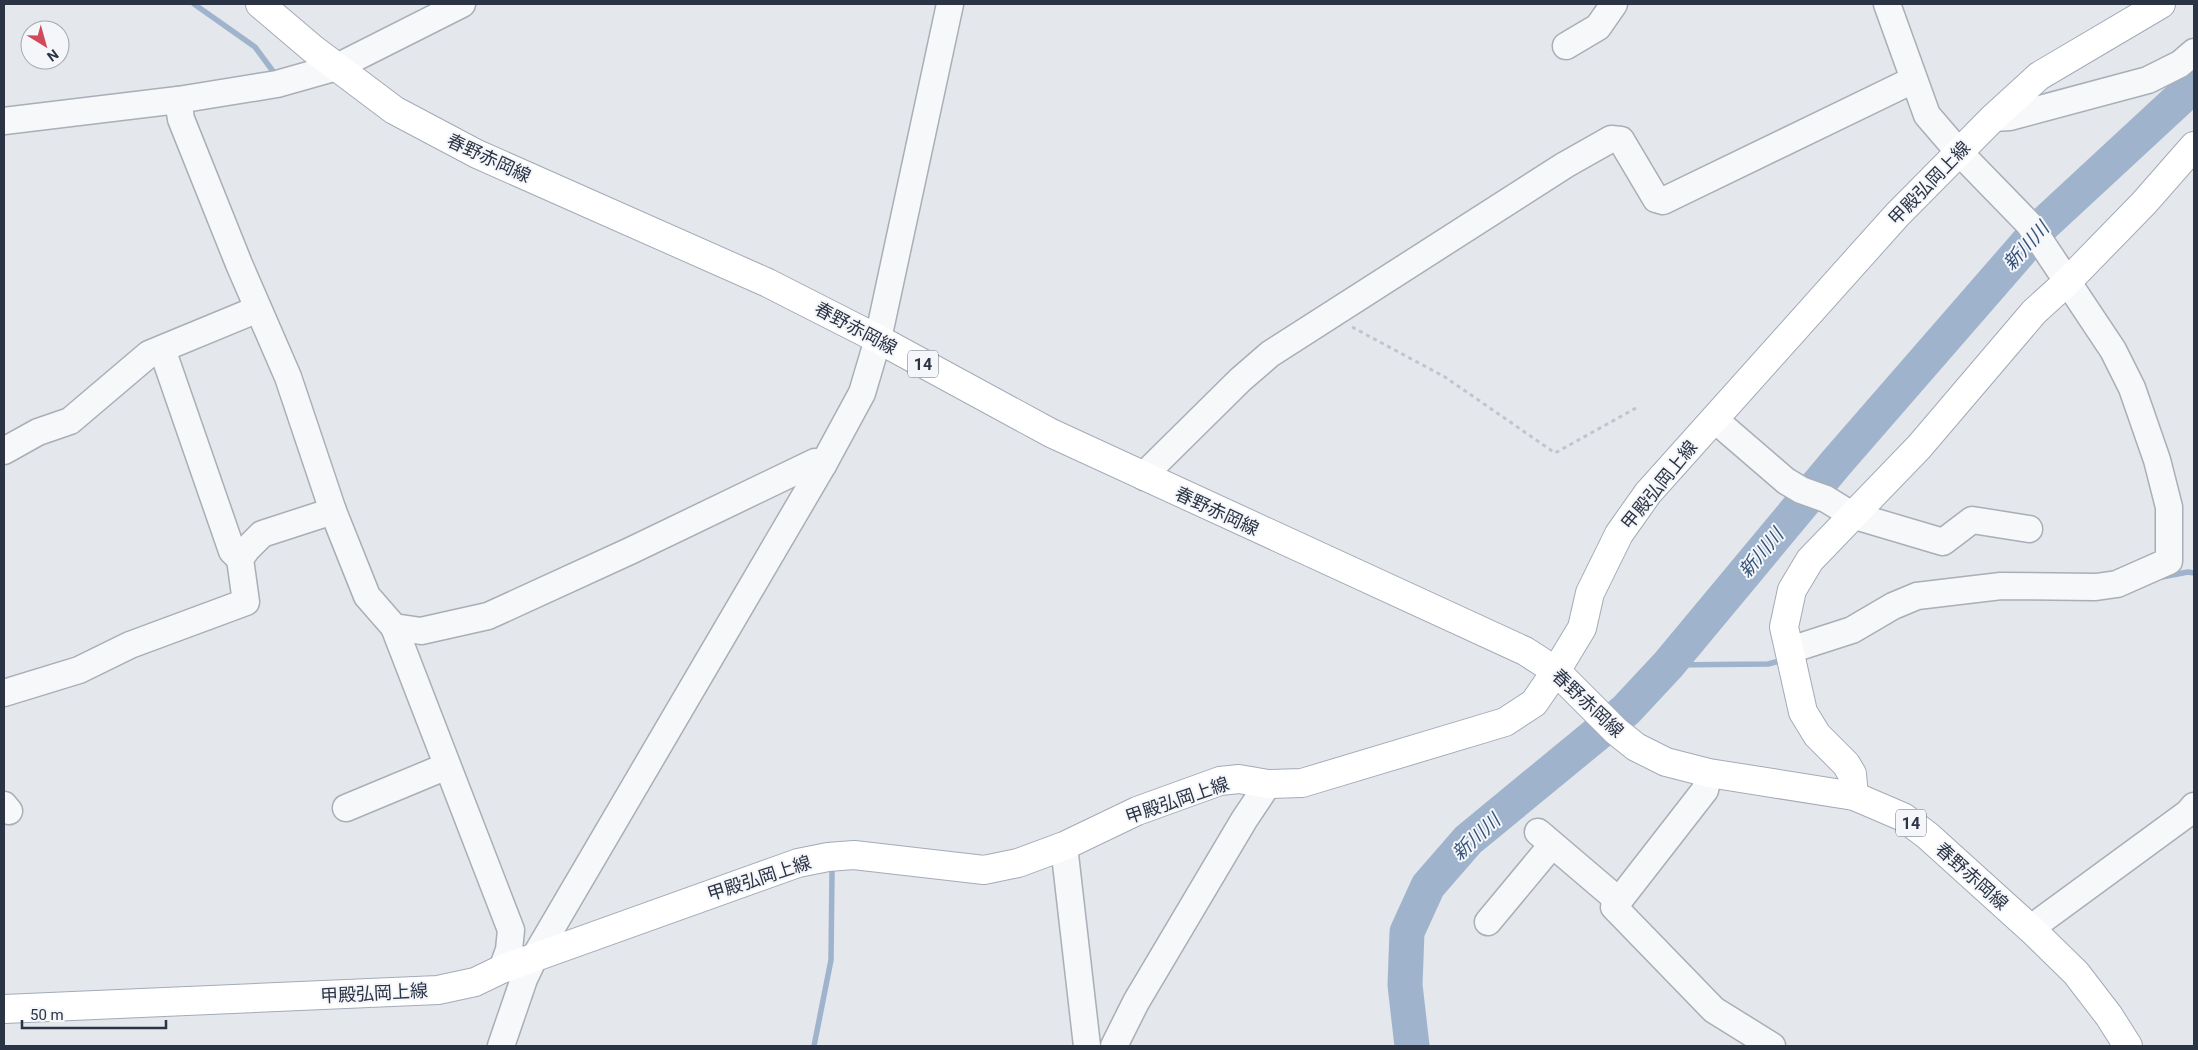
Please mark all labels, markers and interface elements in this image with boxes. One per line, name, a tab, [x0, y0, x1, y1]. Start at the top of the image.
north arrow	[20, 20, 70, 70]
text: N	[44, 46, 62, 65]
street label: 春野赤岡線	[444, 129, 534, 187]
street label: 甲殿弘岡上線	[1884, 137, 1974, 229]
water label: 新川川	[1998, 216, 2055, 275]
street label: 春野赤岡線	[811, 298, 901, 358]
road number: 14	[908, 350, 938, 378]
street label: 甲殿弘岡上線	[1617, 436, 1701, 534]
street label: 春野赤岡線	[1172, 482, 1262, 540]
water label: 新川川	[1734, 522, 1789, 582]
street label: 春野赤岡線	[1548, 665, 1628, 741]
street label: 甲殿弘岡上線	[1123, 772, 1231, 828]
water label: 新川川	[1447, 808, 1506, 865]
road number: 14	[1896, 810, 1926, 836]
street label: 春野赤岡線	[1932, 838, 2012, 914]
street label: 甲殿弘岡上線	[704, 851, 814, 905]
street label: 甲殿弘岡上線	[320, 980, 428, 1006]
scale bar	[22, 998, 166, 1030]
text: 50 m	[30, 1006, 64, 1024]

